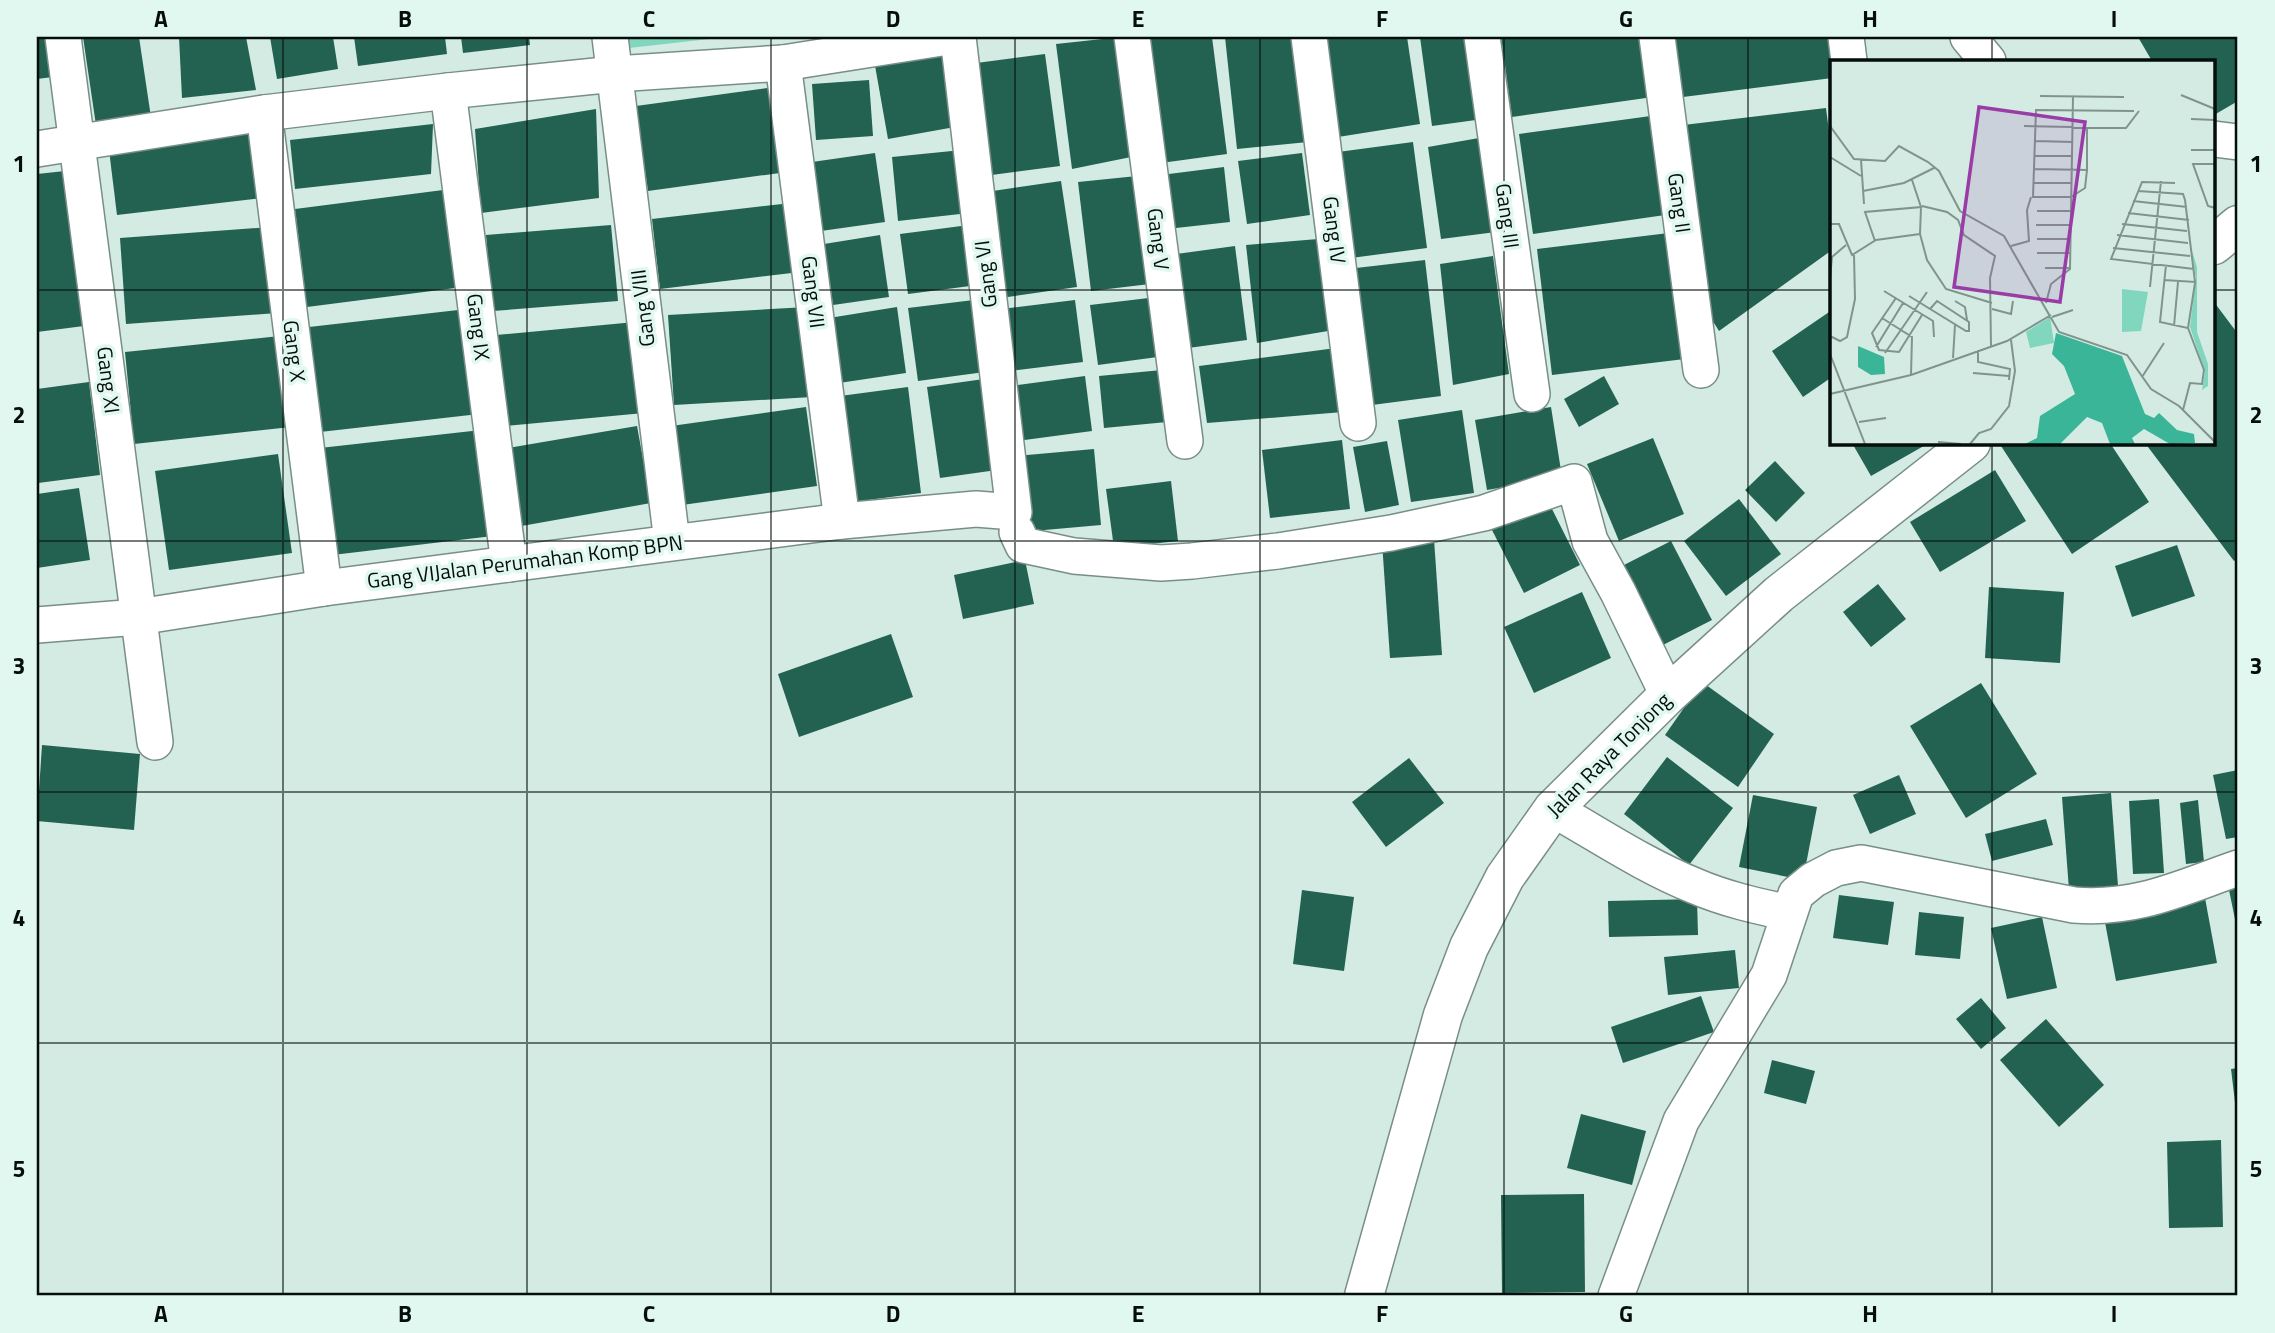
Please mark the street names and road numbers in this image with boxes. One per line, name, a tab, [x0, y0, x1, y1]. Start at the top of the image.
street label: Gang II	[1660, 171, 1700, 235]
street label: Gang III	[1488, 181, 1528, 251]
street label: Gang IV	[1315, 194, 1355, 265]
street label: Gang V	[1139, 206, 1179, 272]
street label: Gang VI	[965, 239, 1005, 310]
street label: Gang VII	[794, 254, 834, 330]
street label: Gang VIII	[621, 268, 663, 349]
street label: Gang IX	[459, 292, 499, 362]
street label: Gang X	[275, 318, 315, 384]
street label: Gang XI	[89, 345, 129, 415]
street label: Gang VIJalan Perumahan Komp BPN	[365, 526, 685, 596]
street label: Jalan Raya Tonjong	[1538, 684, 1678, 824]

